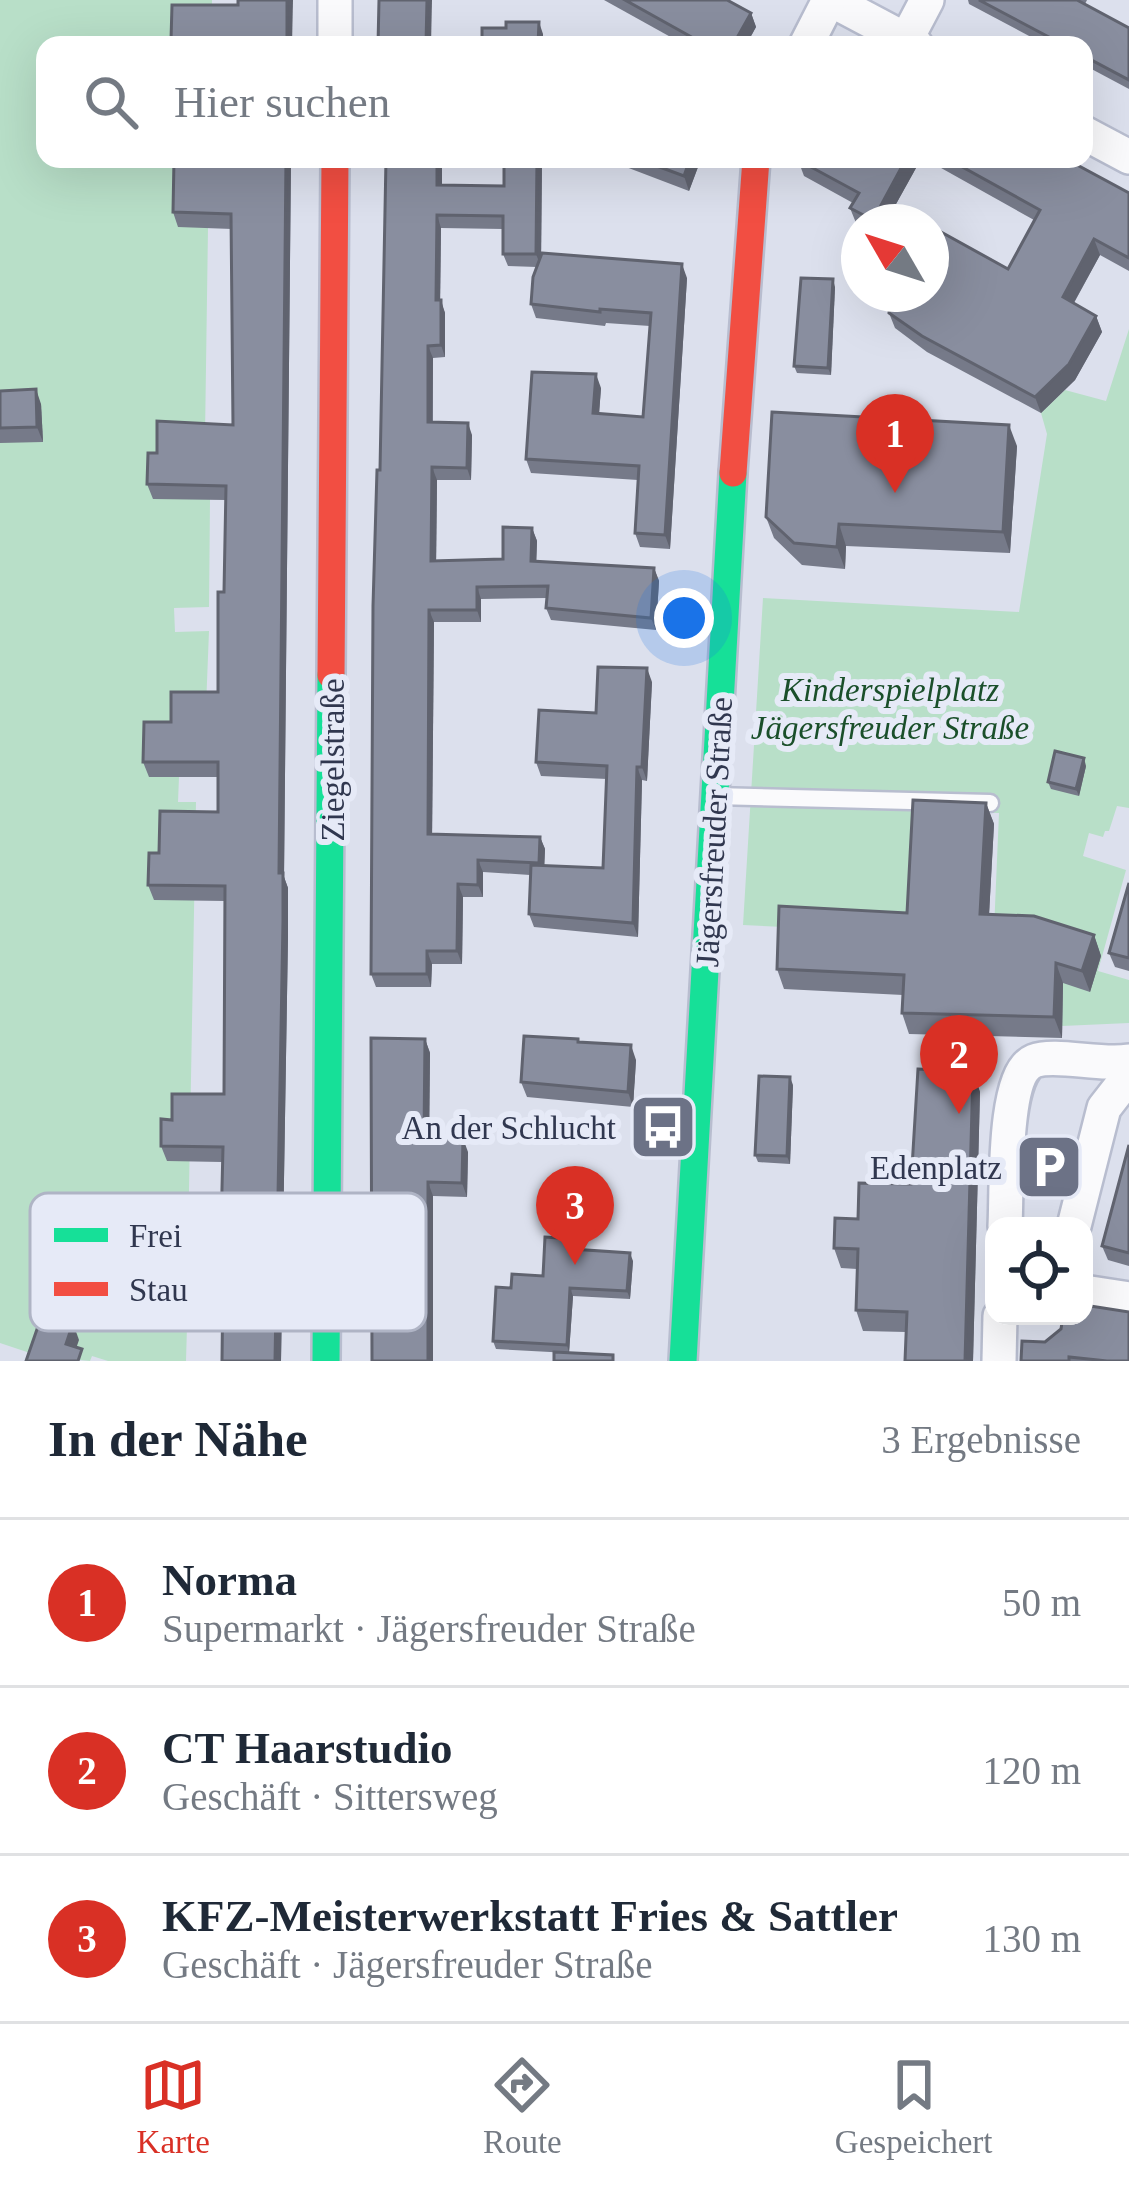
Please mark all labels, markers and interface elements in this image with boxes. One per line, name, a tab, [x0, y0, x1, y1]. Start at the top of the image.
search box	[36, 36, 1093, 168]
icon: search	[78, 69, 144, 135]
text: Hier suchen	[174, 77, 390, 127]
north arrow	[841, 204, 949, 312]
pin: 1	[856, 394, 934, 493]
your location	[654, 588, 714, 648]
park label: Kinderspielplatz Jägersfreuder Straße	[751, 672, 1029, 746]
street label: Ziegelstraße	[315, 678, 351, 842]
street label: Jägersfreuder Straße	[689, 696, 739, 968]
pin: 2	[920, 1015, 998, 1114]
bus stop icon: An der Schlucht	[628, 1092, 698, 1162]
place label: An der Schlucht	[402, 1110, 616, 1146]
parking icon: Edenplatz	[1014, 1132, 1084, 1202]
place label: Edenplatz	[870, 1150, 1002, 1186]
pin: 3	[536, 1166, 614, 1265]
legend	[30, 1193, 426, 1331]
map controls	[985, 1217, 1093, 1325]
button: locate	[985, 1217, 1093, 1325]
text: Frei	[129, 1218, 182, 1254]
text: Stau	[129, 1272, 188, 1308]
text: In der Nähe	[48, 1411, 308, 1467]
text: 3 Ergebnisse	[881, 1418, 1081, 1461]
text: Norma	[162, 1555, 297, 1605]
text: 1	[77, 1581, 97, 1624]
text: 50 m	[1002, 1581, 1081, 1624]
text: Supermarkt · Jägersfreuder Straße	[162, 1607, 696, 1650]
text: CT Haarstudio	[162, 1723, 452, 1773]
text: 2	[77, 1749, 97, 1792]
text: 120 m	[982, 1749, 1081, 1792]
text: Geschäft · Sittersweg	[162, 1775, 498, 1818]
text: KFZ-Meisterwerkstatt Fries & Sattler	[162, 1891, 898, 1941]
text: 3	[77, 1917, 97, 1960]
text: 130 m	[982, 1917, 1081, 1960]
text: Geschäft · Jägersfreuder Straße	[162, 1943, 653, 1986]
tab: Karte	[137, 2052, 210, 2161]
tab: Route	[483, 2052, 562, 2161]
tab: Gespeichert	[835, 2052, 992, 2161]

